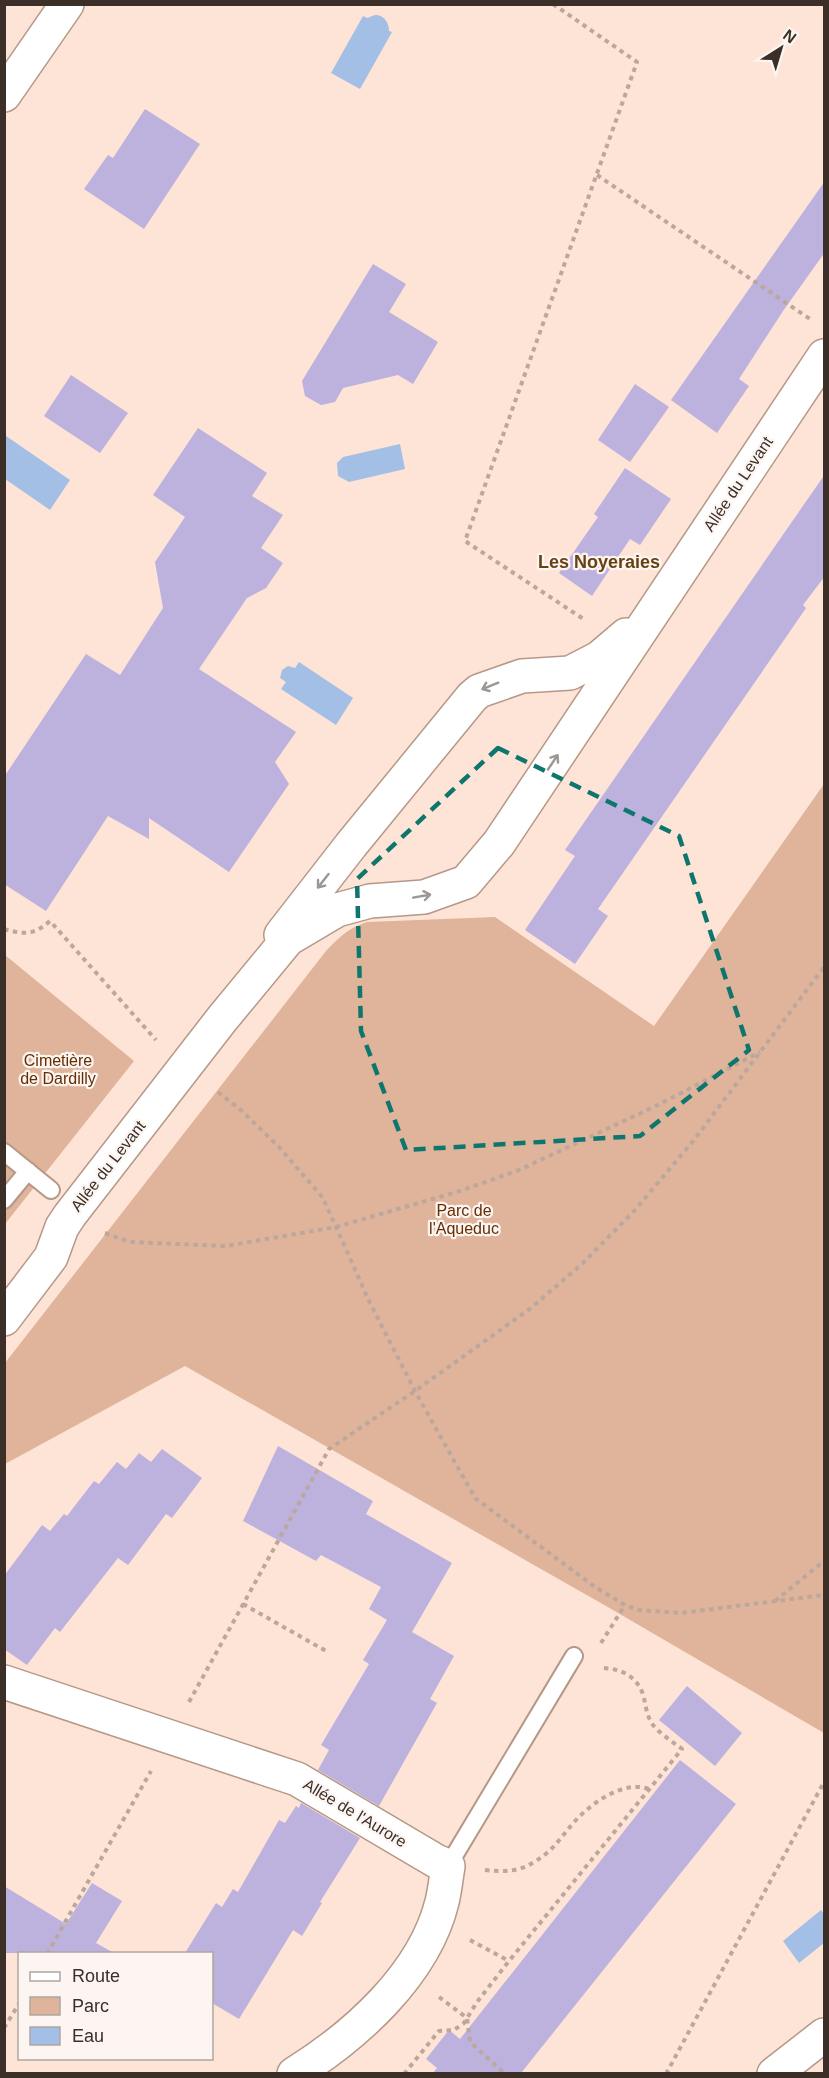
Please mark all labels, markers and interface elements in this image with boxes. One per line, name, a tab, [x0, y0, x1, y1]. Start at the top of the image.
north arrow	[751, 18, 811, 78]
text: N	[780, 26, 799, 47]
street label: Allée du Levant	[700, 433, 776, 534]
district label: Les Noyeraies	[538, 552, 660, 572]
one-way arrow	[482, 682, 500, 693]
one-way arrow	[547, 754, 559, 771]
one-way arrow	[317, 873, 330, 889]
one-way arrow	[412, 891, 431, 902]
park label: Cimetière de Dardilly	[20, 1052, 96, 1087]
street label: Allée du Levant	[67, 1117, 149, 1215]
park label: Parc de l'Aqueduc	[429, 1202, 499, 1237]
street label: Allée de l'Aurore	[301, 1776, 410, 1850]
legend	[18, 1952, 213, 2060]
text: Route	[72, 1966, 120, 1986]
text: Parc	[72, 1996, 109, 2016]
text: Eau	[72, 2026, 104, 2046]

